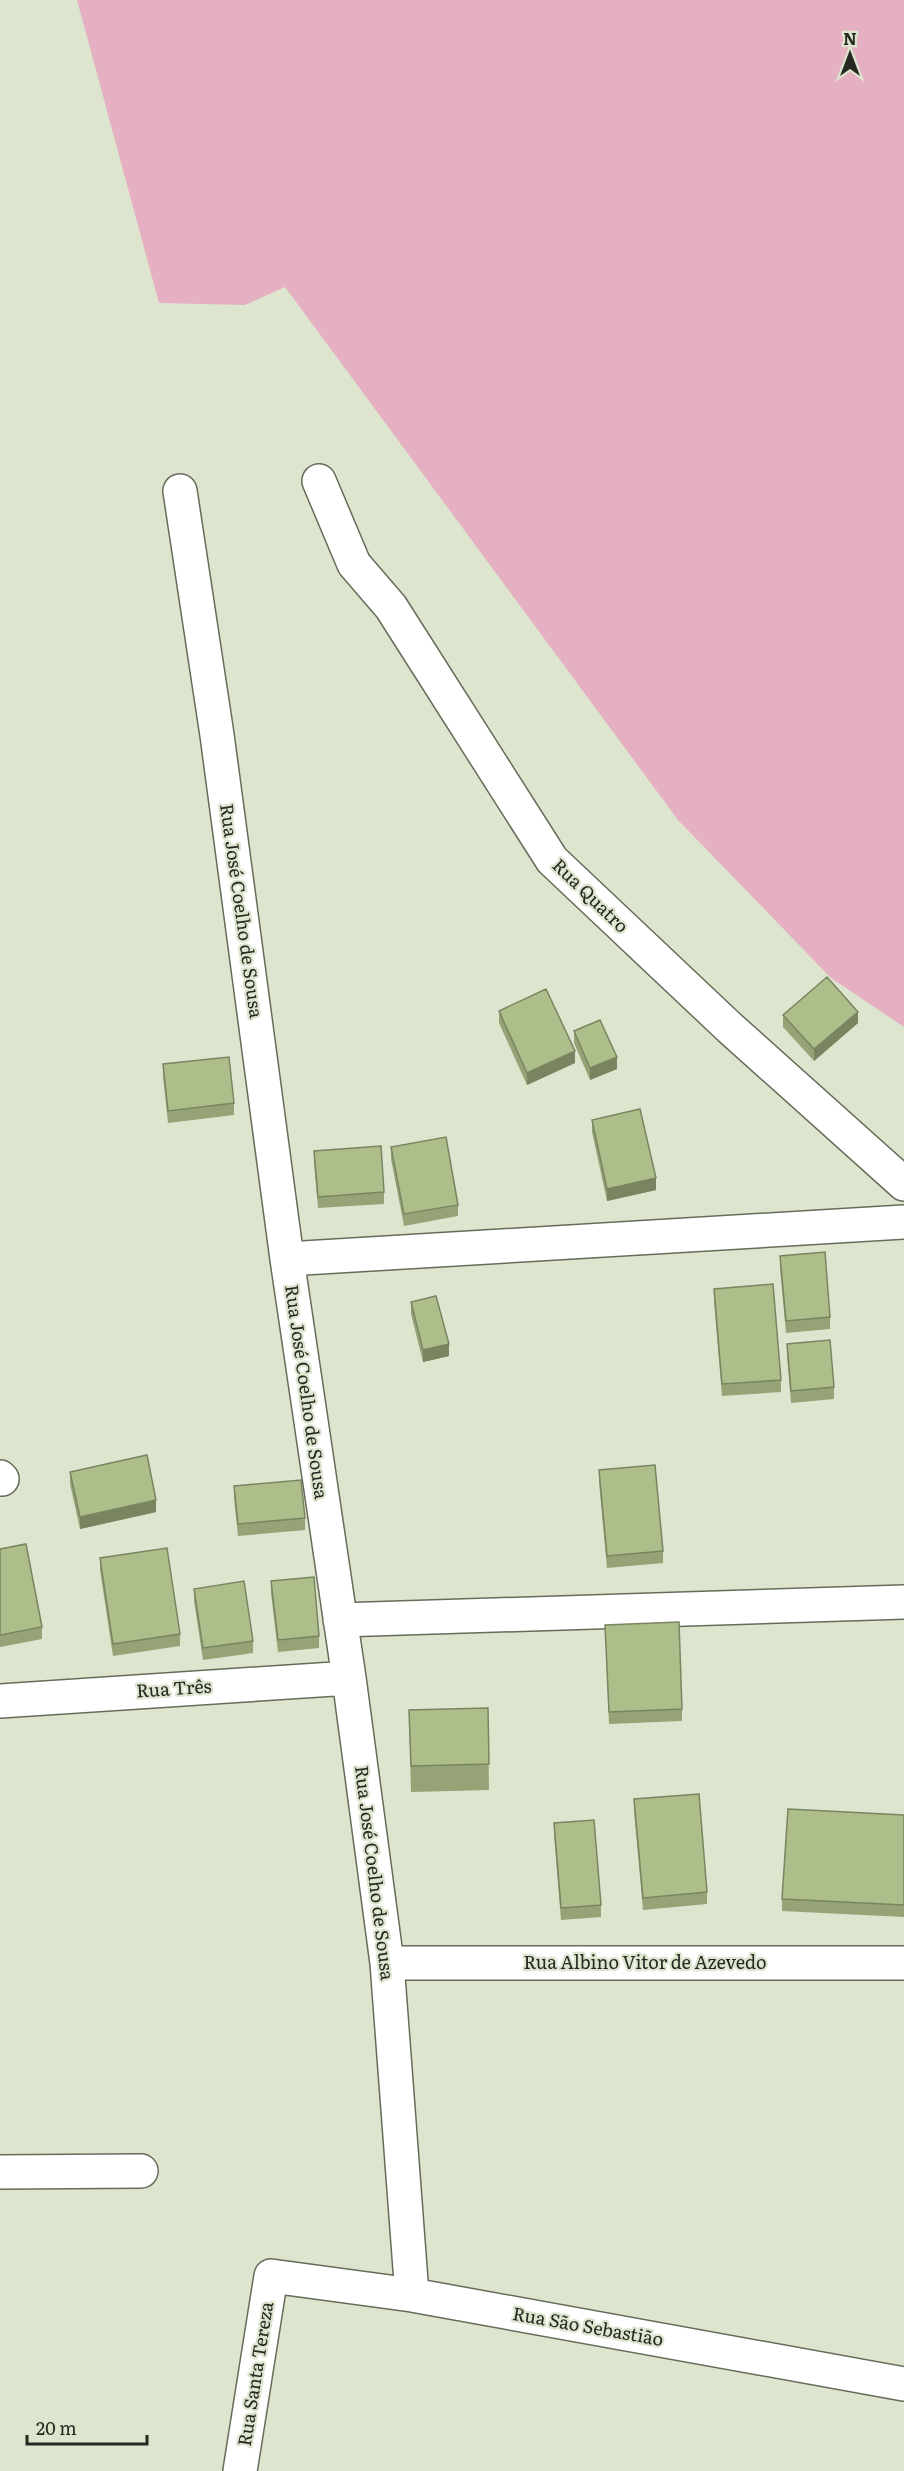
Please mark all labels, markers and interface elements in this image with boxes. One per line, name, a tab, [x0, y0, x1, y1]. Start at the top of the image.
north arrow	[820, 24, 880, 84]
text: N	[843, 26, 857, 50]
street label: Rua José Coelho de Sousa	[214, 802, 271, 1020]
street label: Rua Quatro	[547, 852, 635, 938]
street label: Rua José Coelho de Sousa	[279, 1283, 336, 1501]
street label: Rua Três	[135, 1671, 212, 1704]
street label: Rua José Coelho de Sousa	[349, 1764, 402, 1982]
street label: Rua Albino Vitor de Azevedo	[523, 1948, 767, 1975]
street label: Rua Santa Tereza	[230, 2299, 279, 2448]
street label: Rua São Sebastião	[511, 2299, 666, 2352]
scale bar	[27, 2408, 147, 2446]
text: 20 m	[36, 2414, 77, 2441]

